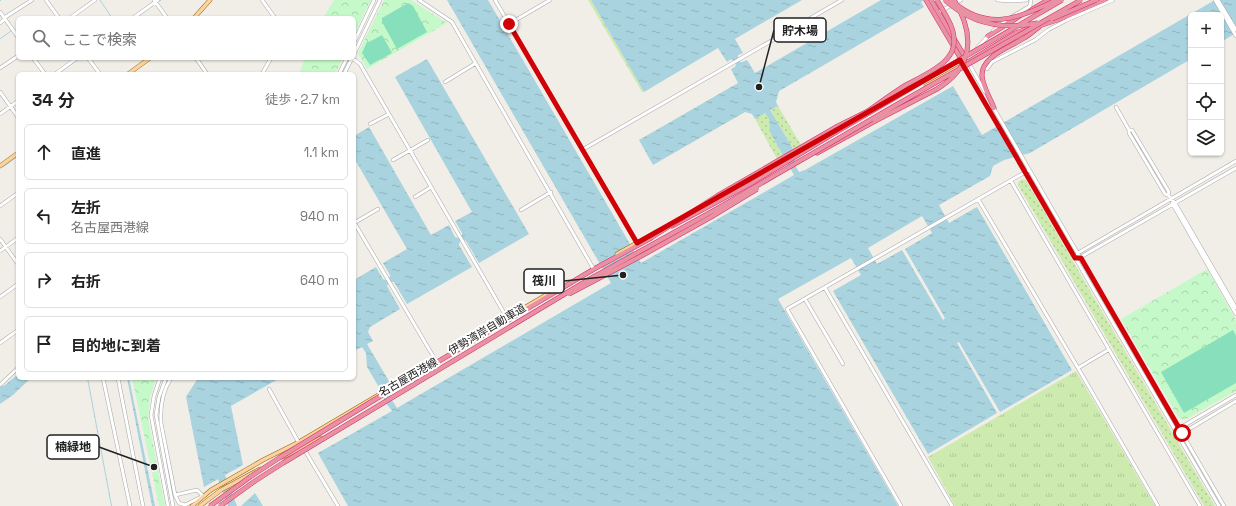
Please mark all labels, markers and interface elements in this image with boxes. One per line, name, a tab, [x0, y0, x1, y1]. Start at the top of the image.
map controls	[1188, 12, 1224, 156]
button: +	[1188, 12, 1224, 48]
route end	[500, 15, 518, 33]
search box	[16, 16, 356, 60]
callout: 貯木場	[774, 18, 826, 42]
text: 貯木場	[782, 23, 818, 39]
icon: search	[30, 27, 52, 49]
text: ここで検索	[62, 30, 137, 49]
button: −	[1188, 48, 1224, 84]
button: locate	[1188, 84, 1224, 120]
text: 34 分	[32, 89, 74, 111]
text: 徒歩 · 2.7 km	[265, 91, 340, 108]
button: layers	[1188, 120, 1224, 156]
icon: ahead	[33, 141, 55, 163]
text: 直進	[71, 144, 101, 163]
text: 1.1 km	[304, 144, 339, 161]
text: 左折	[71, 198, 101, 217]
icon: left	[33, 205, 55, 227]
text: 940 m	[300, 208, 339, 225]
text: 名古屋西港線	[71, 219, 149, 236]
icon: right	[33, 269, 55, 291]
callout: 筏川	[524, 269, 564, 293]
text: 右折	[71, 272, 101, 291]
text: 640 m	[300, 272, 339, 289]
text: 筏川	[532, 273, 556, 289]
street label: 伊勢湾岸自動車道	[446, 300, 528, 358]
icon: arrive	[33, 333, 55, 355]
text: 目的地に到着	[71, 336, 161, 355]
street label: 名古屋西港線	[376, 354, 440, 400]
route start	[1173, 424, 1191, 442]
callout: 楠緑地	[47, 435, 99, 459]
text: 楠緑地	[55, 439, 91, 455]

